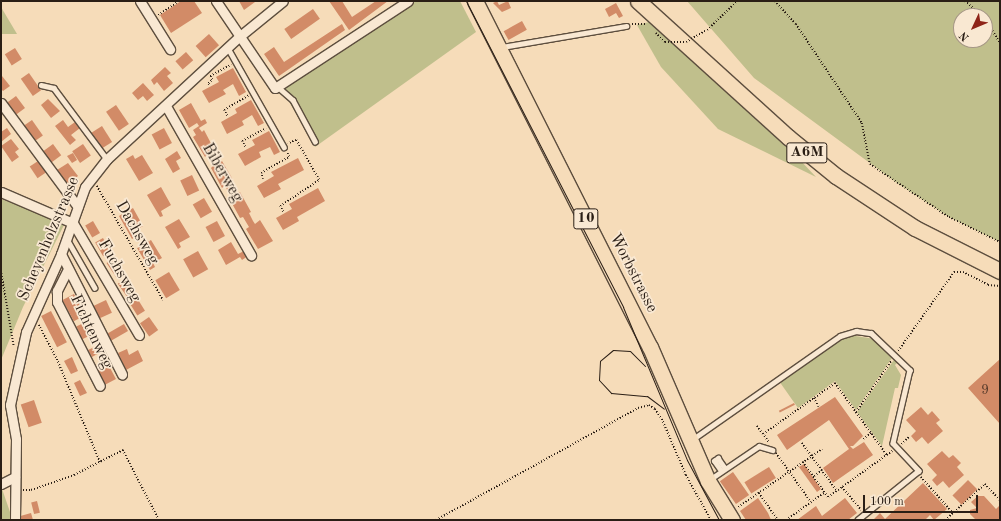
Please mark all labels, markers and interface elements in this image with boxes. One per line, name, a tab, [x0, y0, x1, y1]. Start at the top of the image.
north arrow	[953, 8, 993, 48]
text: N	[958, 29, 972, 43]
street label: Biberweg	[197, 140, 247, 206]
road number: A6M	[786, 140, 828, 166]
street label: Scheyenholzstrasse	[14, 174, 84, 304]
street label: Dachsweg	[111, 198, 163, 268]
road number: 10	[573, 206, 599, 232]
street label: Worbstrasse	[605, 230, 661, 316]
street label: Fuchsweg	[93, 236, 145, 306]
street label: Fichtenweg	[65, 292, 117, 372]
house number: 9	[981, 382, 989, 398]
scale bar	[865, 487, 980, 513]
text: 100 m	[870, 496, 904, 508]

